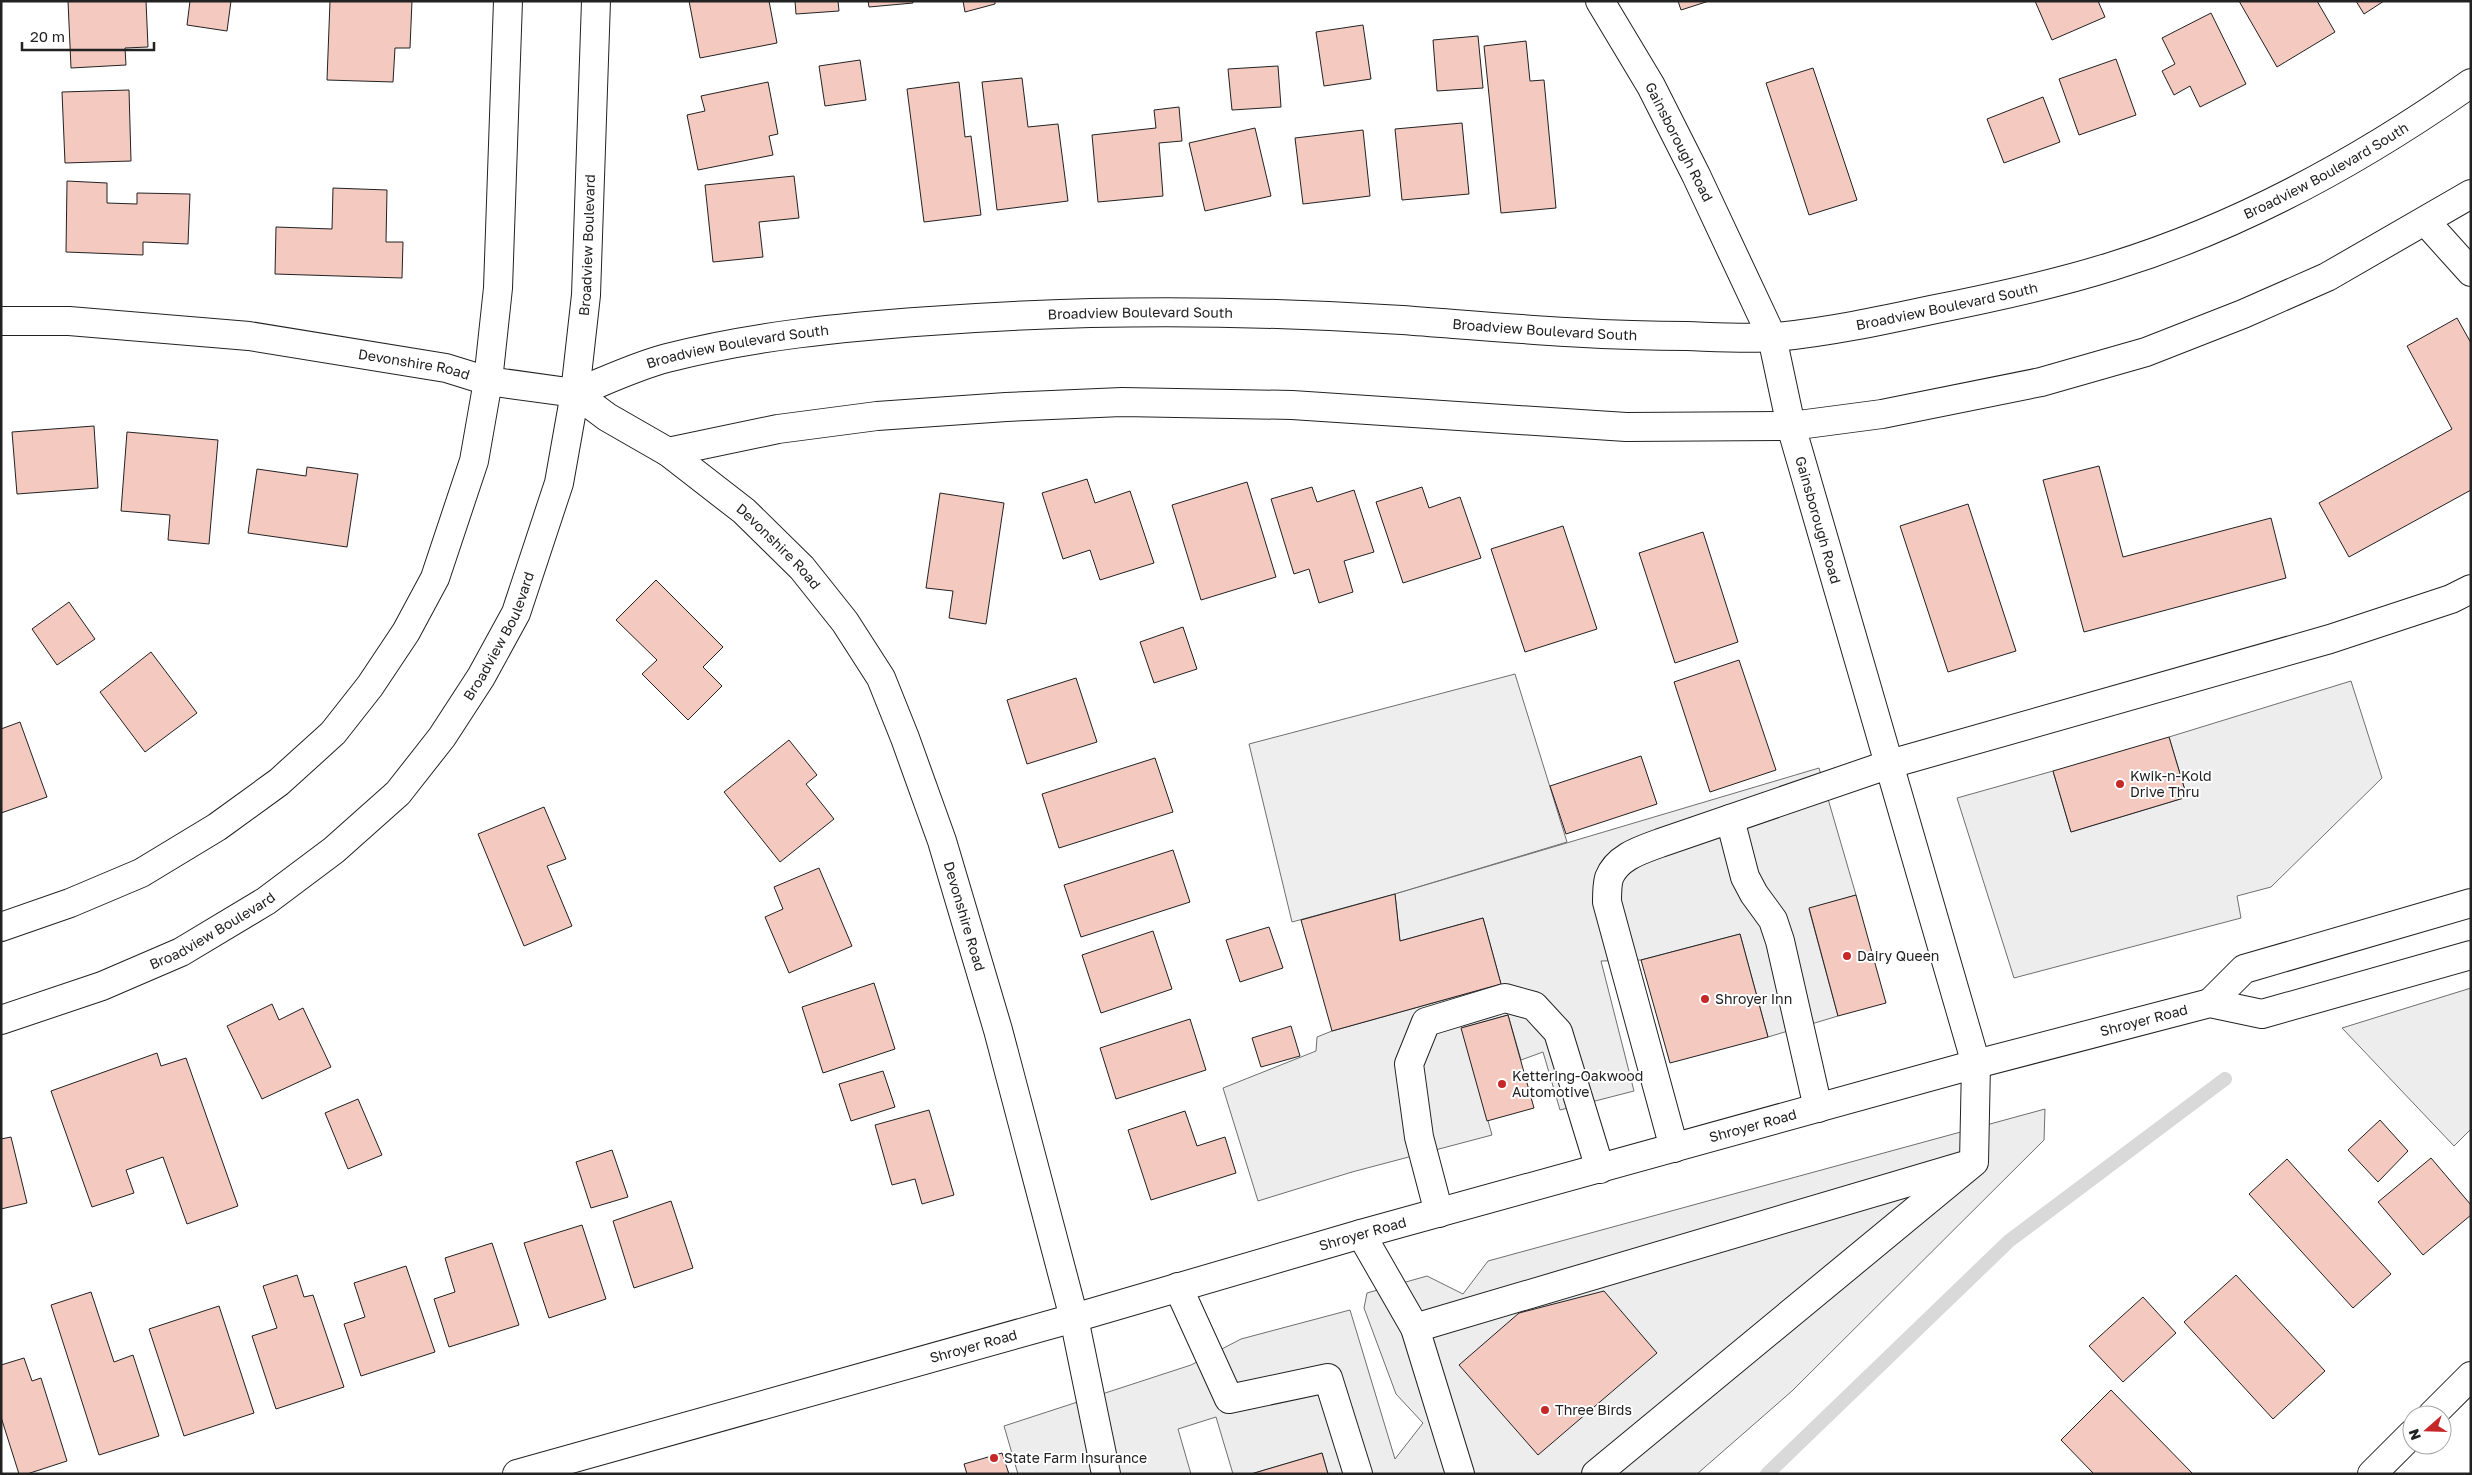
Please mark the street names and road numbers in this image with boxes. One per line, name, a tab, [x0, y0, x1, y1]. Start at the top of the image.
street label: Gainsborough Road	[1642, 79, 1717, 204]
street label: Broadview Boulevard South	[2241, 118, 2411, 222]
street label: Broadview Boulevard	[575, 174, 598, 317]
street label: Broadview Boulevard South	[1854, 278, 2039, 333]
street label: Broadview Boulevard South	[1047, 303, 1233, 322]
street label: Broadview Boulevard South	[1452, 315, 1638, 343]
street label: Broadview Boulevard South	[644, 321, 830, 372]
street label: Devonshire Road	[357, 345, 472, 383]
street label: Gainsborough Road	[1792, 454, 1845, 586]
street label: Devonshire Road	[733, 499, 825, 592]
street label: Broadview Boulevard	[459, 570, 537, 703]
street label: Devonshire Road	[941, 859, 989, 973]
street label: Broadview Boulevard	[147, 888, 278, 973]
street label: Shroyer Road	[2098, 1000, 2189, 1039]
street label: Shroyer Road	[1707, 1105, 1798, 1145]
street label: Shroyer Road	[1317, 1213, 1408, 1254]
street label: Shroyer Road	[928, 1325, 1019, 1366]

